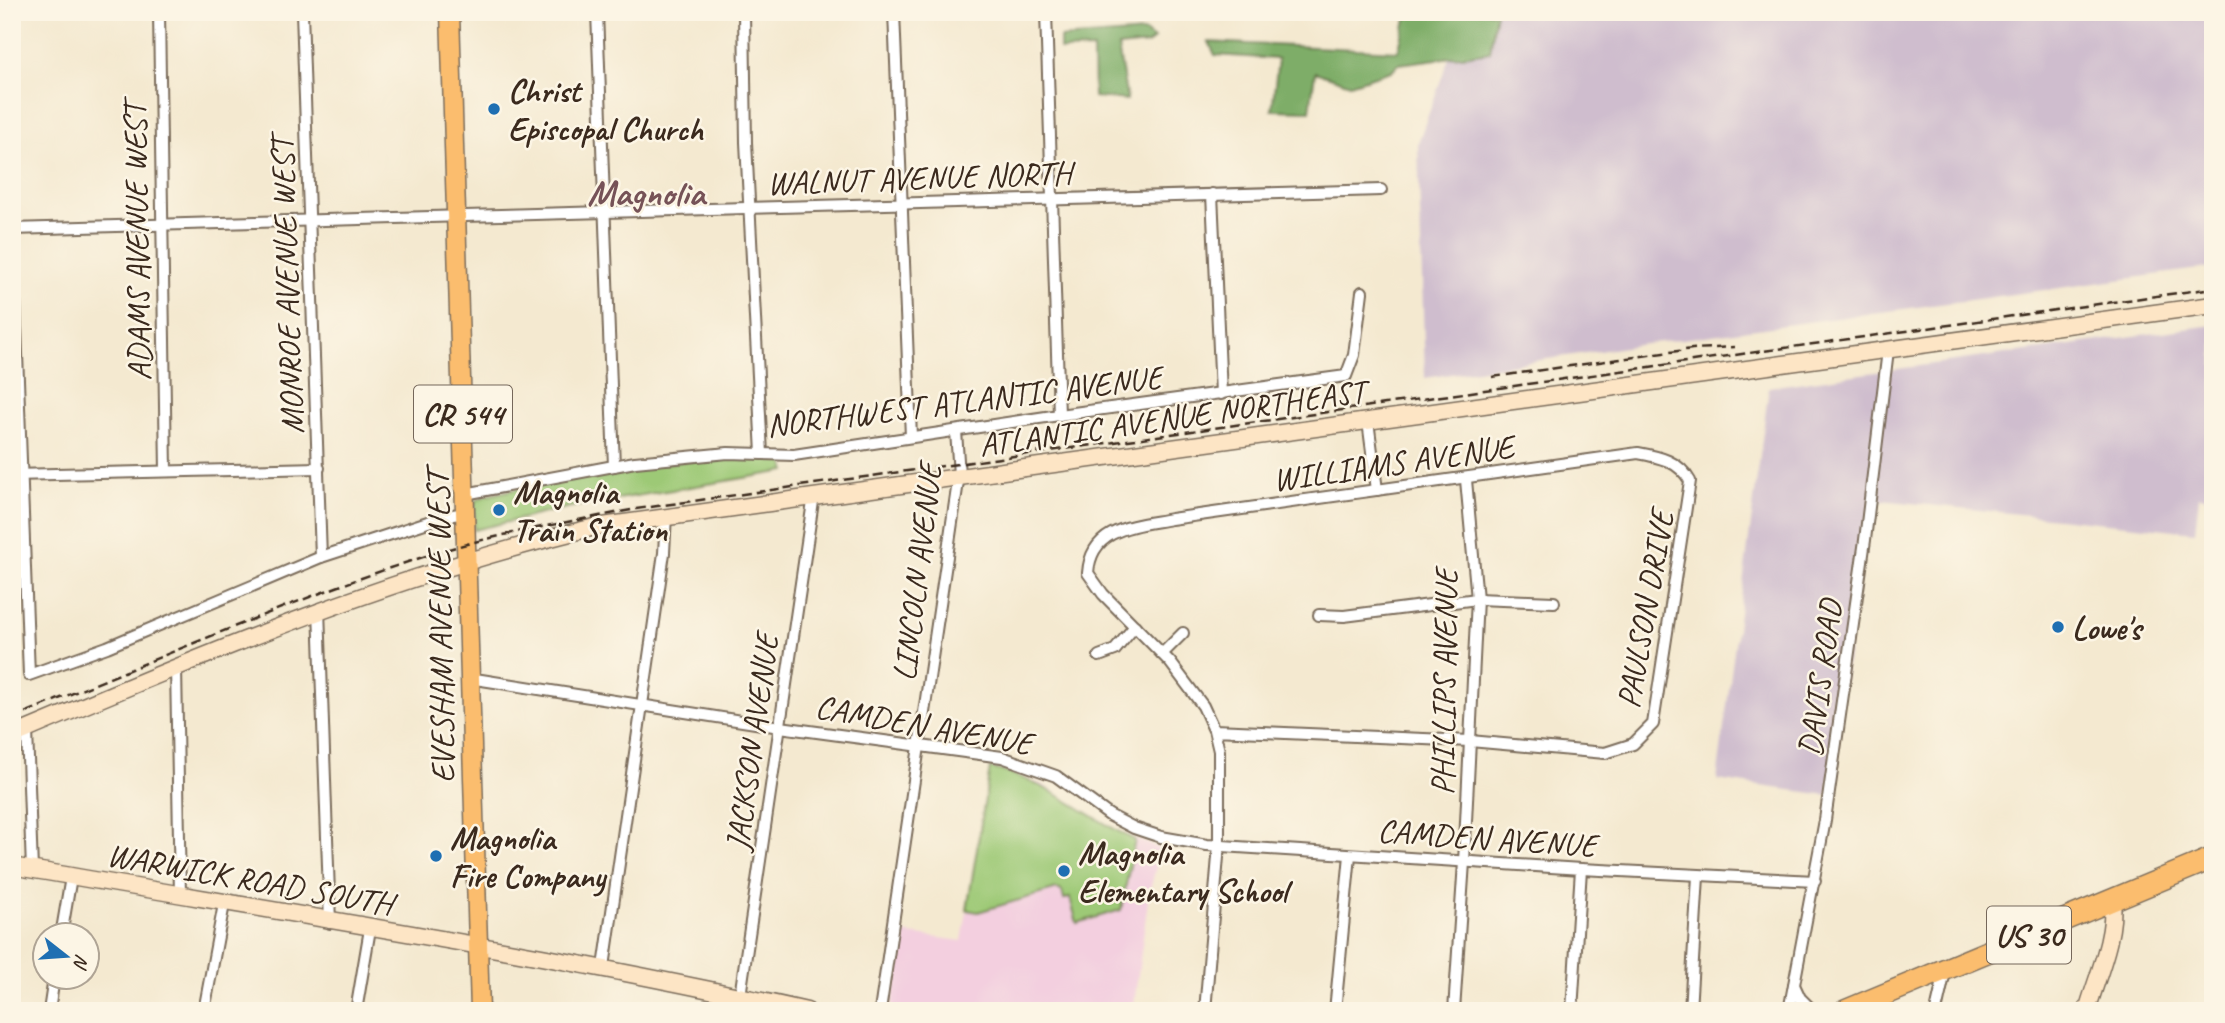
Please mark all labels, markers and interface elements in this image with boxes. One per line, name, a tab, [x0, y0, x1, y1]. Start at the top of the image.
place label: Christ Episcopal Church	[508, 70, 704, 150]
street label: ADAMS AVENUE WEST	[113, 95, 160, 381]
marker: Christ Episcopal Church	[486, 101, 502, 117]
street label: MONROE AVENUE WEST	[261, 129, 313, 435]
street label: WALNUT AVENUE NORTH	[766, 152, 1077, 204]
district label: Magnolia	[587, 169, 708, 216]
street label: NORTHWEST ATLANTIC AVENUE	[764, 355, 1168, 446]
street label: ATLANTIC AVENUE NORTHEAST	[976, 369, 1375, 466]
road number: CR 544	[414, 386, 512, 442]
street label: WILLIAMS AVENUE	[1270, 425, 1521, 501]
street label: LINCOLN AVENUE	[883, 457, 952, 683]
street label: EVESHAM AVENUE WEST	[416, 463, 464, 783]
place label: Magnolia Train Station	[513, 471, 668, 551]
marker: Magnolia Train Station	[491, 502, 507, 518]
street label: PAULSON DRIVE	[1607, 503, 1684, 711]
street label: PHILLIPS AVENUE	[1421, 565, 1467, 796]
street label: DAVIS ROAD	[1788, 594, 1852, 759]
place label: Lowe's	[2072, 607, 2145, 649]
marker: Lowe's	[2050, 619, 2066, 635]
street label: JACKSON AVENUE	[716, 627, 789, 855]
street label: CAMDEN AVENUE	[812, 685, 1039, 765]
street label: CAMDEN AVENUE	[1376, 809, 1602, 867]
place label: Magnolia Fire Company	[450, 817, 608, 897]
place label: Magnolia Elementary School	[1078, 832, 1294, 912]
street label: WARWICK ROAD SOUTH	[104, 833, 401, 926]
marker: Magnolia Fire Company	[428, 848, 444, 864]
marker: Magnolia Elementary School	[1056, 863, 1072, 879]
road number: US 30	[1987, 906, 2071, 964]
north arrow	[32, 922, 102, 992]
text: N	[67, 952, 94, 973]

